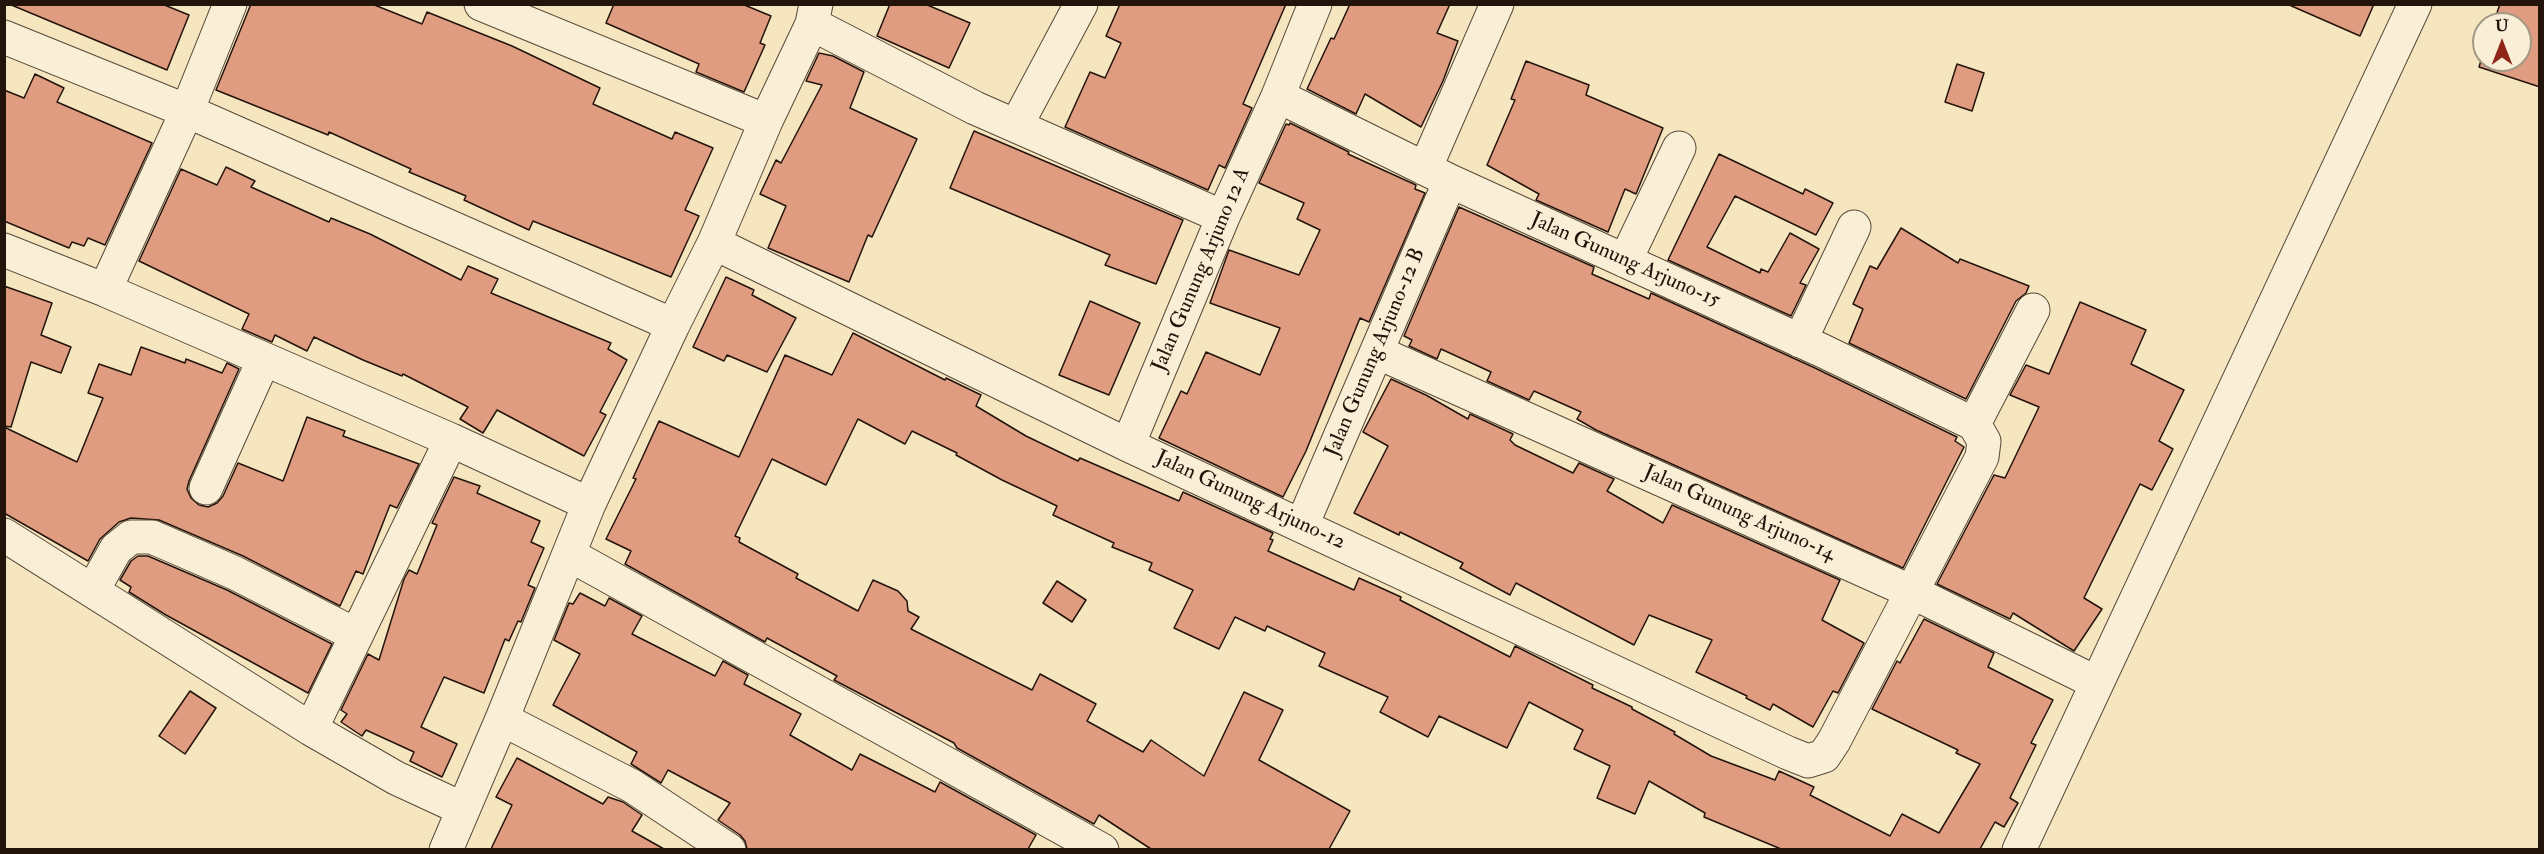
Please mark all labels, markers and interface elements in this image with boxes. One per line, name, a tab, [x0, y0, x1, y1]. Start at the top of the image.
north arrow	[2472, 12, 2532, 72]
text: U	[2495, 16, 2509, 36]
street label: Jalan Gunung Arjuno 12 A	[1147, 164, 1257, 376]
street label: Jalan Gunung Arjuno-15	[1526, 208, 1724, 314]
street label: Jalan Gunung Arjuno-12 B	[1321, 245, 1431, 461]
street label: Jalan Gunung Arjuno-12	[1151, 446, 1349, 556]
street label: Jalan Gunung Arjuno-14	[1639, 460, 1839, 568]

